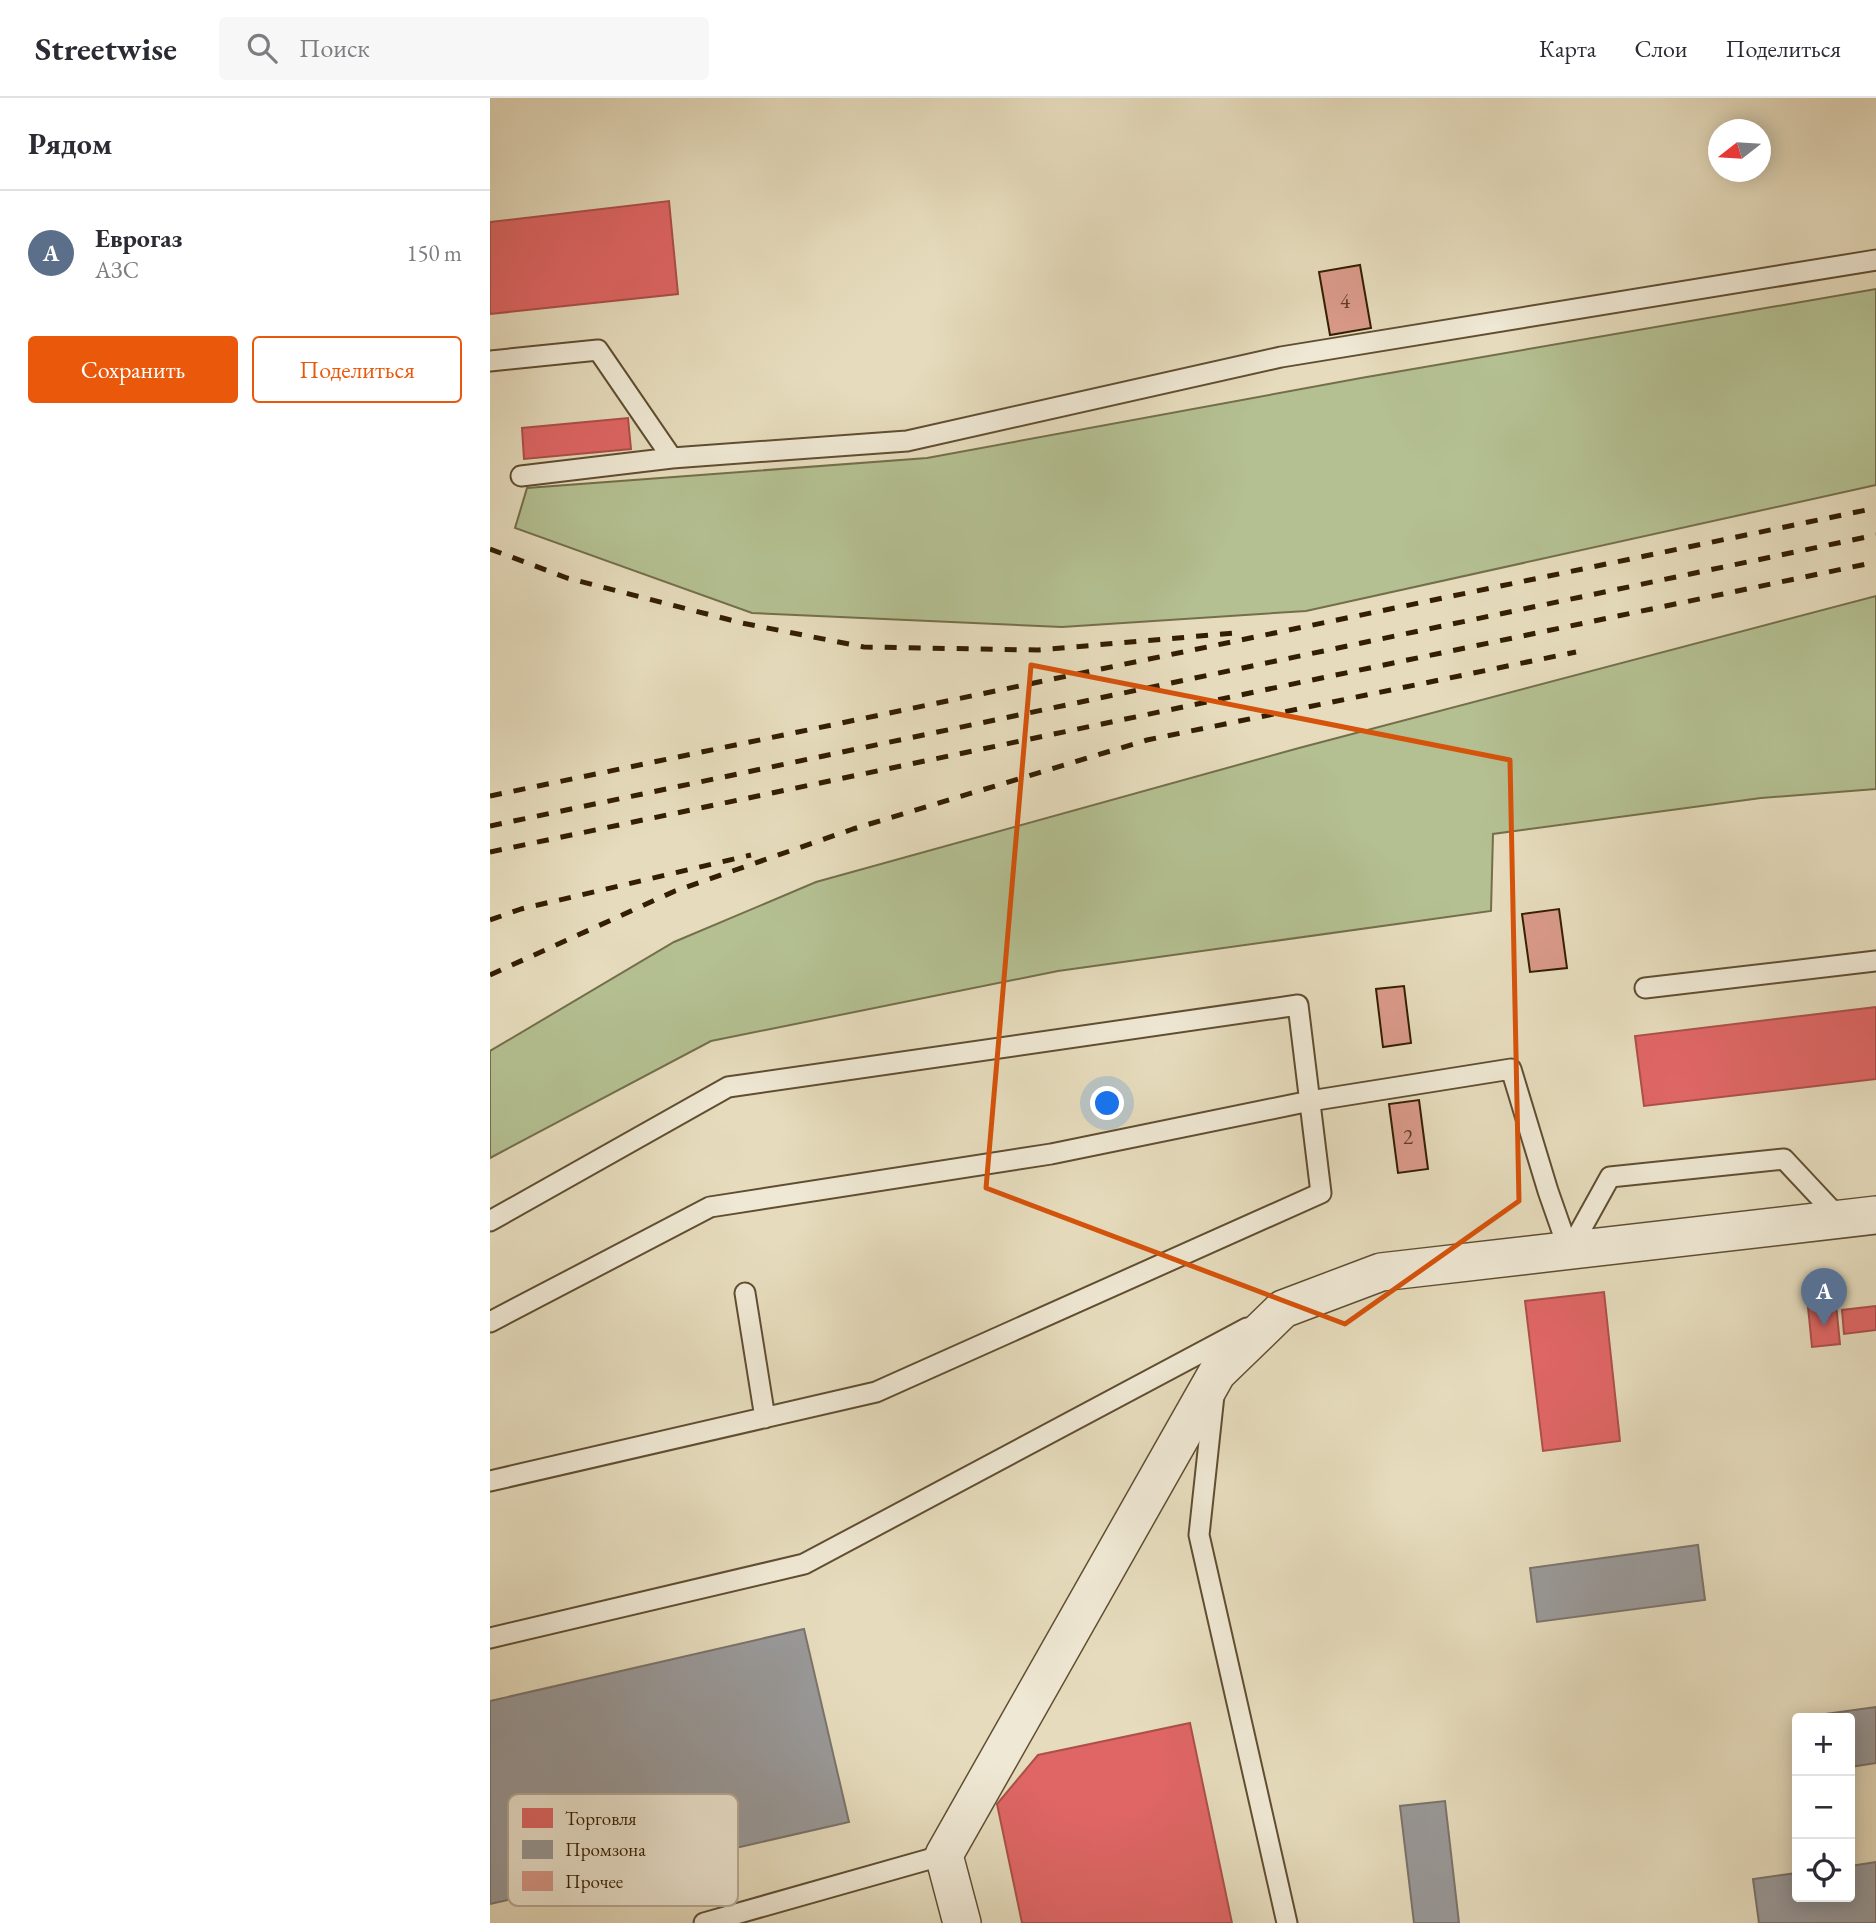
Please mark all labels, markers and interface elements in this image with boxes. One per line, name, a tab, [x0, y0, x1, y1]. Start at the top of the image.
search box	[219, 17, 709, 80]
text: Streetwise	[35, 27, 177, 70]
icon: search	[243, 29, 281, 67]
text: Поиск	[299, 31, 370, 65]
text: Карта	[1539, 33, 1596, 64]
text: Слои	[1634, 33, 1688, 64]
text: Поделиться	[1726, 33, 1841, 64]
north arrow	[1708, 119, 1771, 182]
text: Рядом	[28, 124, 112, 163]
text: Еврогаз	[95, 221, 183, 255]
text: A	[43, 238, 59, 268]
text: 150 m	[406, 238, 462, 268]
text: АЗС	[95, 255, 139, 285]
house number: 4	[1340, 287, 1351, 314]
button: Сохранить	[28, 336, 238, 403]
button: Поделиться	[252, 336, 462, 403]
your location	[1090, 1086, 1124, 1120]
house number: 2	[1403, 1123, 1413, 1150]
pin: A	[1801, 1268, 1847, 1326]
map controls	[1792, 1713, 1855, 1902]
button: +	[1792, 1713, 1855, 1776]
button: −	[1792, 1776, 1855, 1839]
legend	[508, 1794, 738, 1906]
text: Торговля	[565, 1806, 637, 1831]
text: Промзона	[565, 1837, 646, 1862]
button: locate	[1792, 1839, 1855, 1902]
text: Прочее	[565, 1869, 623, 1894]

